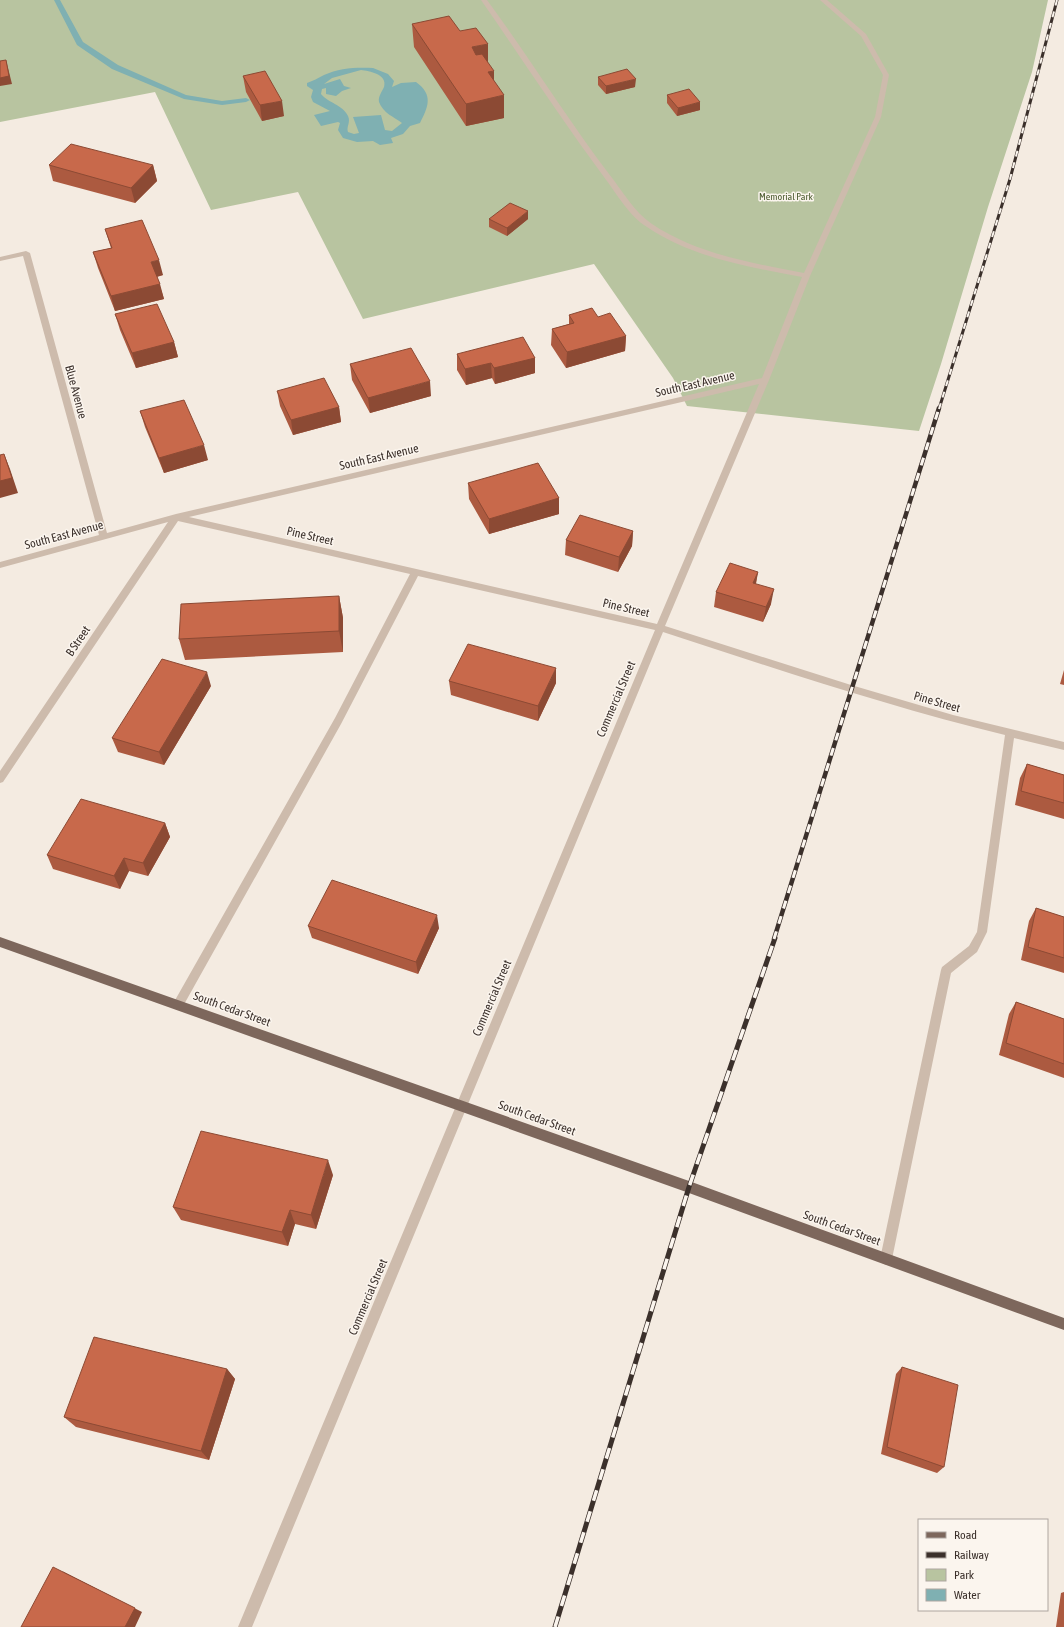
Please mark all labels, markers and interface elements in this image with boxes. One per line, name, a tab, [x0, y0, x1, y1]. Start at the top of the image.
park label: Memorial Park	[759, 191, 813, 202]
street label: Blue Avenue	[62, 364, 90, 420]
street label: South East Avenue	[654, 368, 736, 400]
street label: South East Avenue	[338, 441, 420, 473]
street label: South East Avenue	[23, 518, 105, 552]
street label: Pine Street	[285, 524, 335, 548]
street label: Pine Street	[601, 596, 651, 620]
street label: B Street	[63, 623, 94, 659]
street label: Commercial Street	[594, 658, 639, 739]
street label: Pine Street	[912, 689, 962, 715]
street label: Commercial Street	[470, 957, 515, 1038]
street label: South Cedar Street	[192, 989, 273, 1030]
street label: South Cedar Street	[497, 1098, 578, 1139]
street label: South Cedar Street	[802, 1208, 883, 1249]
street label: Commercial Street	[346, 1256, 391, 1337]
legend	[918, 1519, 1048, 1611]
text: Road	[954, 1528, 977, 1542]
text: Railway	[954, 1548, 989, 1562]
text: Park	[954, 1568, 975, 1582]
text: Water	[954, 1588, 981, 1602]

